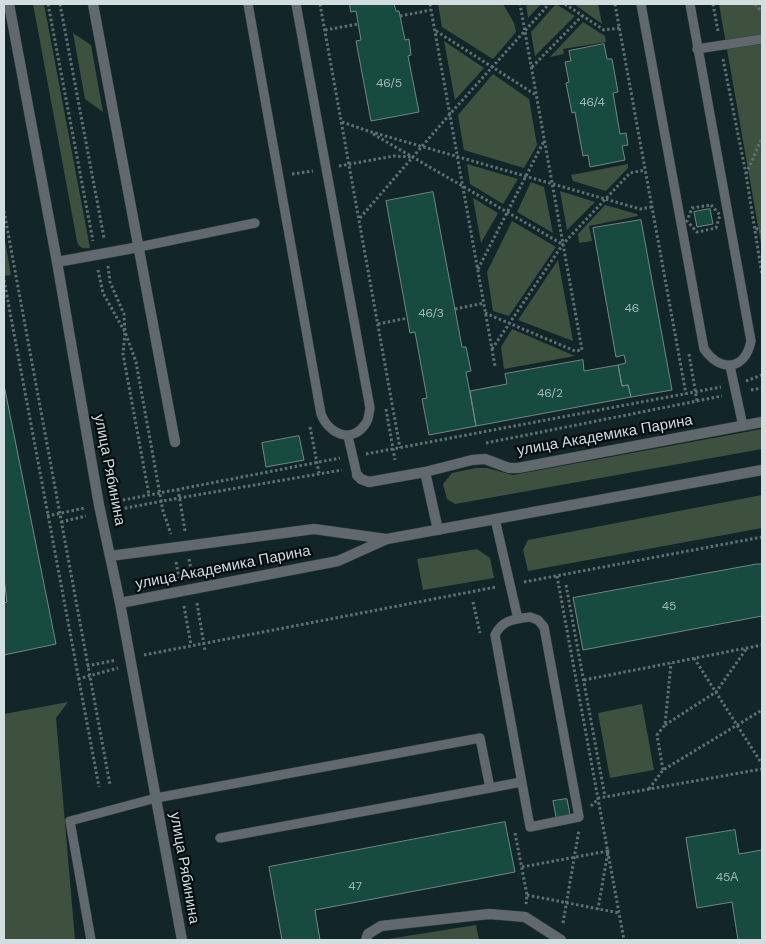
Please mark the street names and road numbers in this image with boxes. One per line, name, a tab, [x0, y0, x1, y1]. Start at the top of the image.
street label: улица Академика Парина	[516, 412, 694, 460]
street label: улица Рябинина	[89, 413, 129, 527]
street label: улица Академика Парина	[134, 542, 312, 594]
street label: улица Рябинина	[165, 811, 203, 925]

